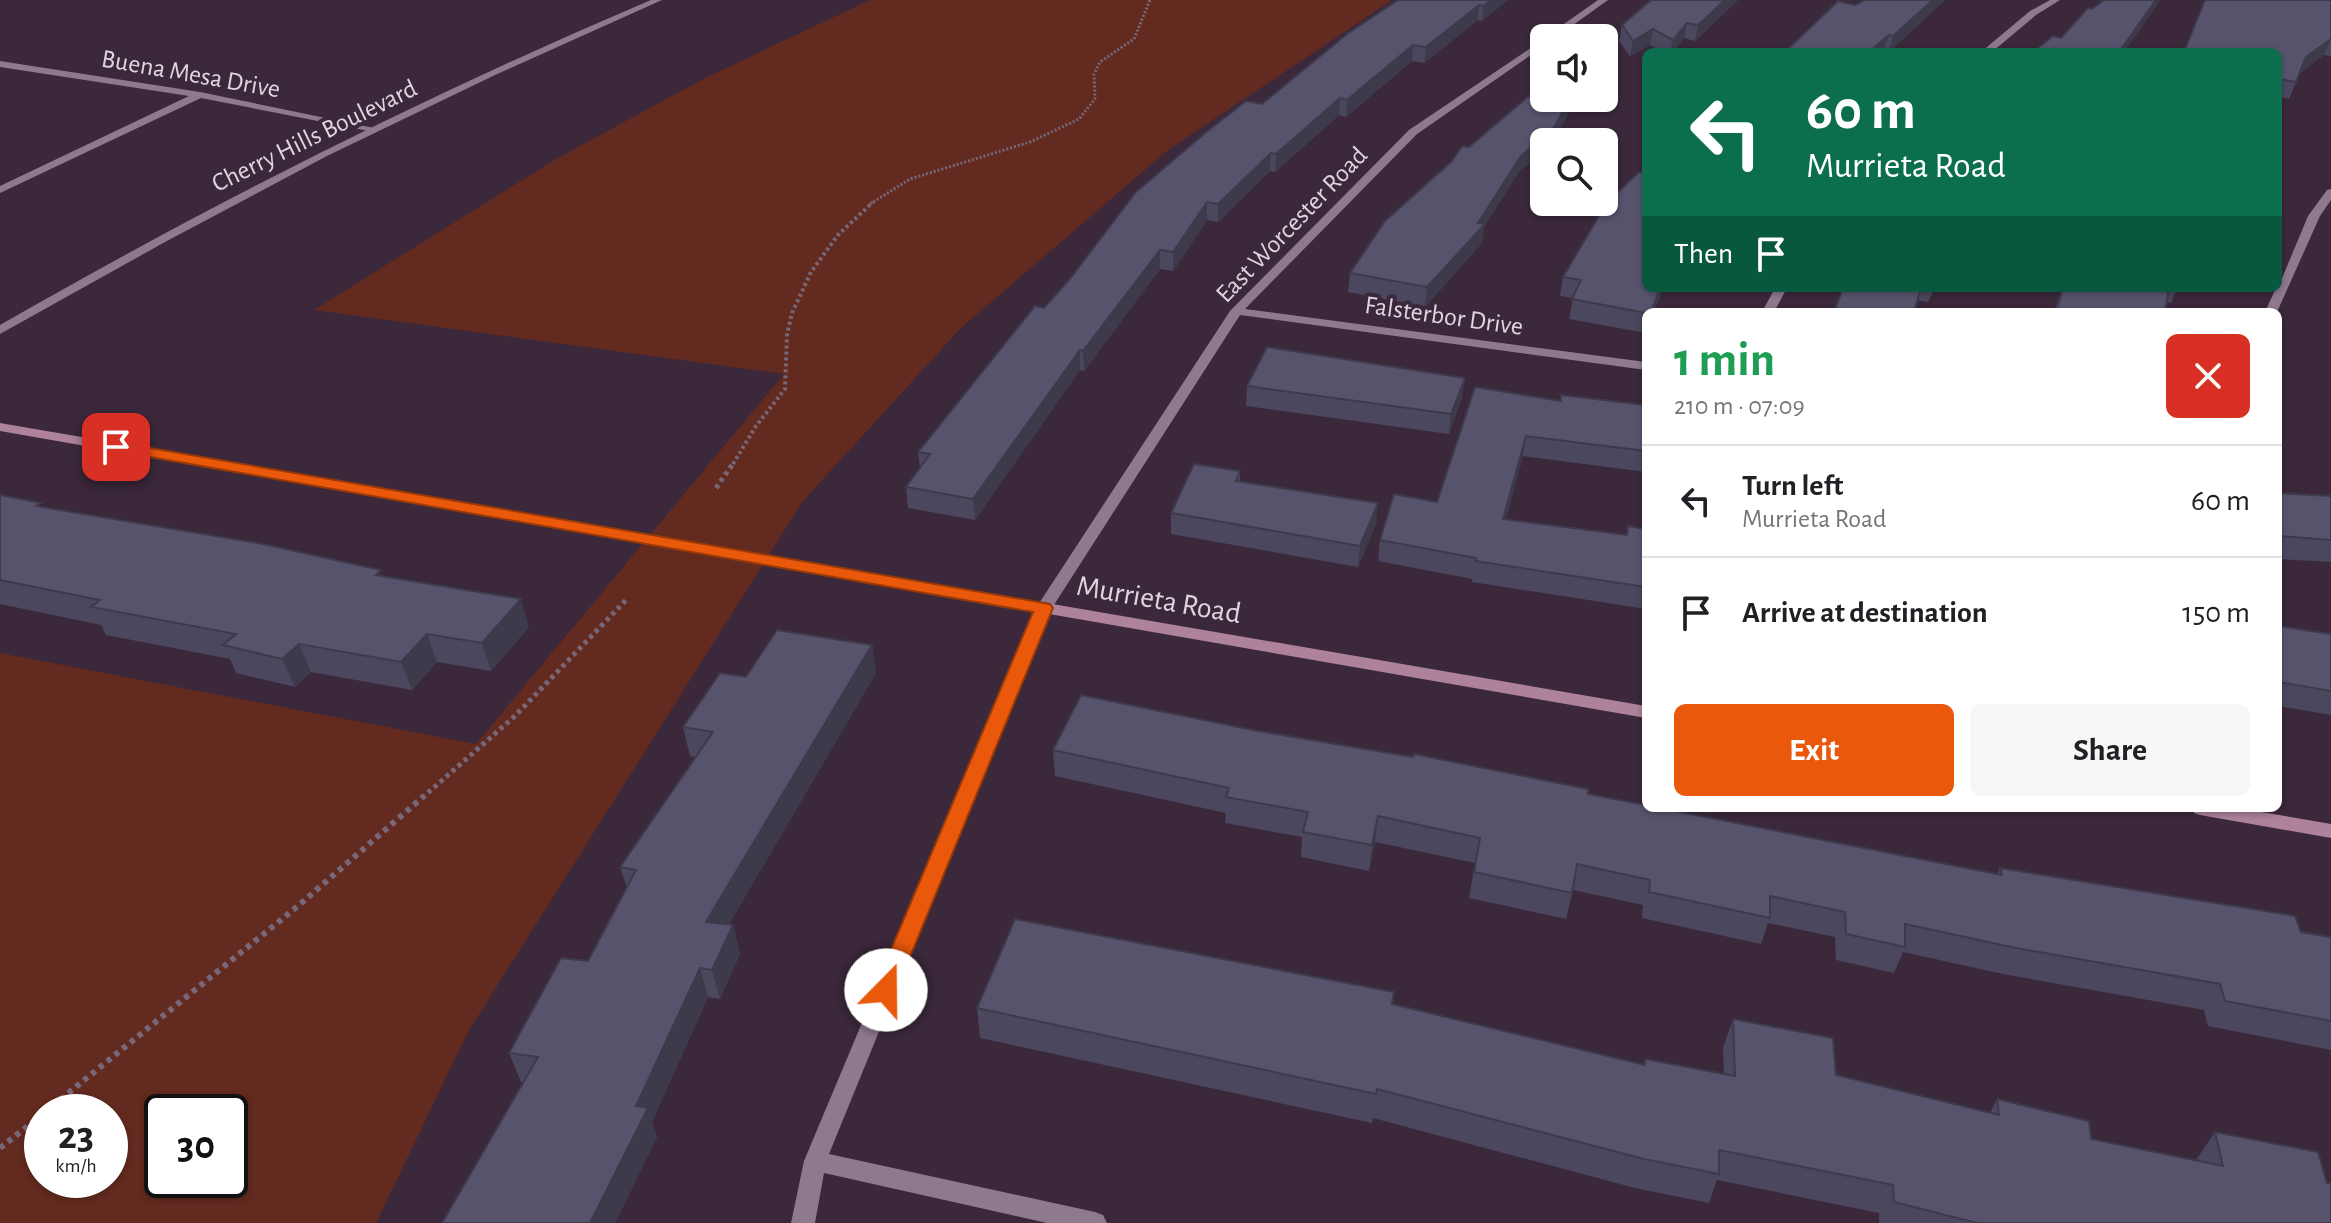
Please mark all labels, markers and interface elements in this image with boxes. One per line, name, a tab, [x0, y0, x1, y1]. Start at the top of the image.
map controls	[1530, 24, 1618, 216]
button: sound	[1530, 24, 1618, 112]
street label: Buena Mesa Drive	[99, 45, 282, 102]
street label: Cherry Hills Boulevard	[208, 75, 421, 197]
icon: left	[1674, 80, 1778, 184]
text: 60 m	[1806, 83, 1916, 139]
button: search	[1530, 128, 1618, 216]
street label: East Worcester Road	[1211, 142, 1372, 308]
text: Murrieta Road	[1806, 148, 2006, 184]
icon: arrive	[1749, 232, 1793, 276]
text: Then	[1674, 239, 1733, 269]
street label: Falsterbor Drive	[1363, 292, 1525, 340]
button: close	[2166, 334, 2250, 418]
text: 1 min	[1674, 337, 1775, 385]
text: 210 m · 07:09	[1674, 393, 1805, 419]
pin	[82, 413, 150, 481]
icon: arrive	[94, 425, 138, 469]
text: Turn left	[1742, 471, 1843, 501]
icon: left	[1674, 479, 1718, 523]
text: 60 m	[2191, 486, 2250, 516]
text: Murrieta Road	[1742, 506, 1886, 532]
street label: Murrieta Road	[1074, 571, 1243, 629]
icon: arrive	[1674, 591, 1718, 635]
text: Arrive at destination	[1742, 598, 1988, 628]
text: 150 m	[2182, 598, 2250, 628]
button: Exit	[1674, 704, 1954, 796]
button: Share	[1970, 704, 2250, 796]
position arrow	[844, 948, 928, 1032]
speed limit sign: 30	[144, 1094, 248, 1198]
text: 23	[58, 1116, 94, 1156]
text: km/h	[55, 1156, 97, 1176]

